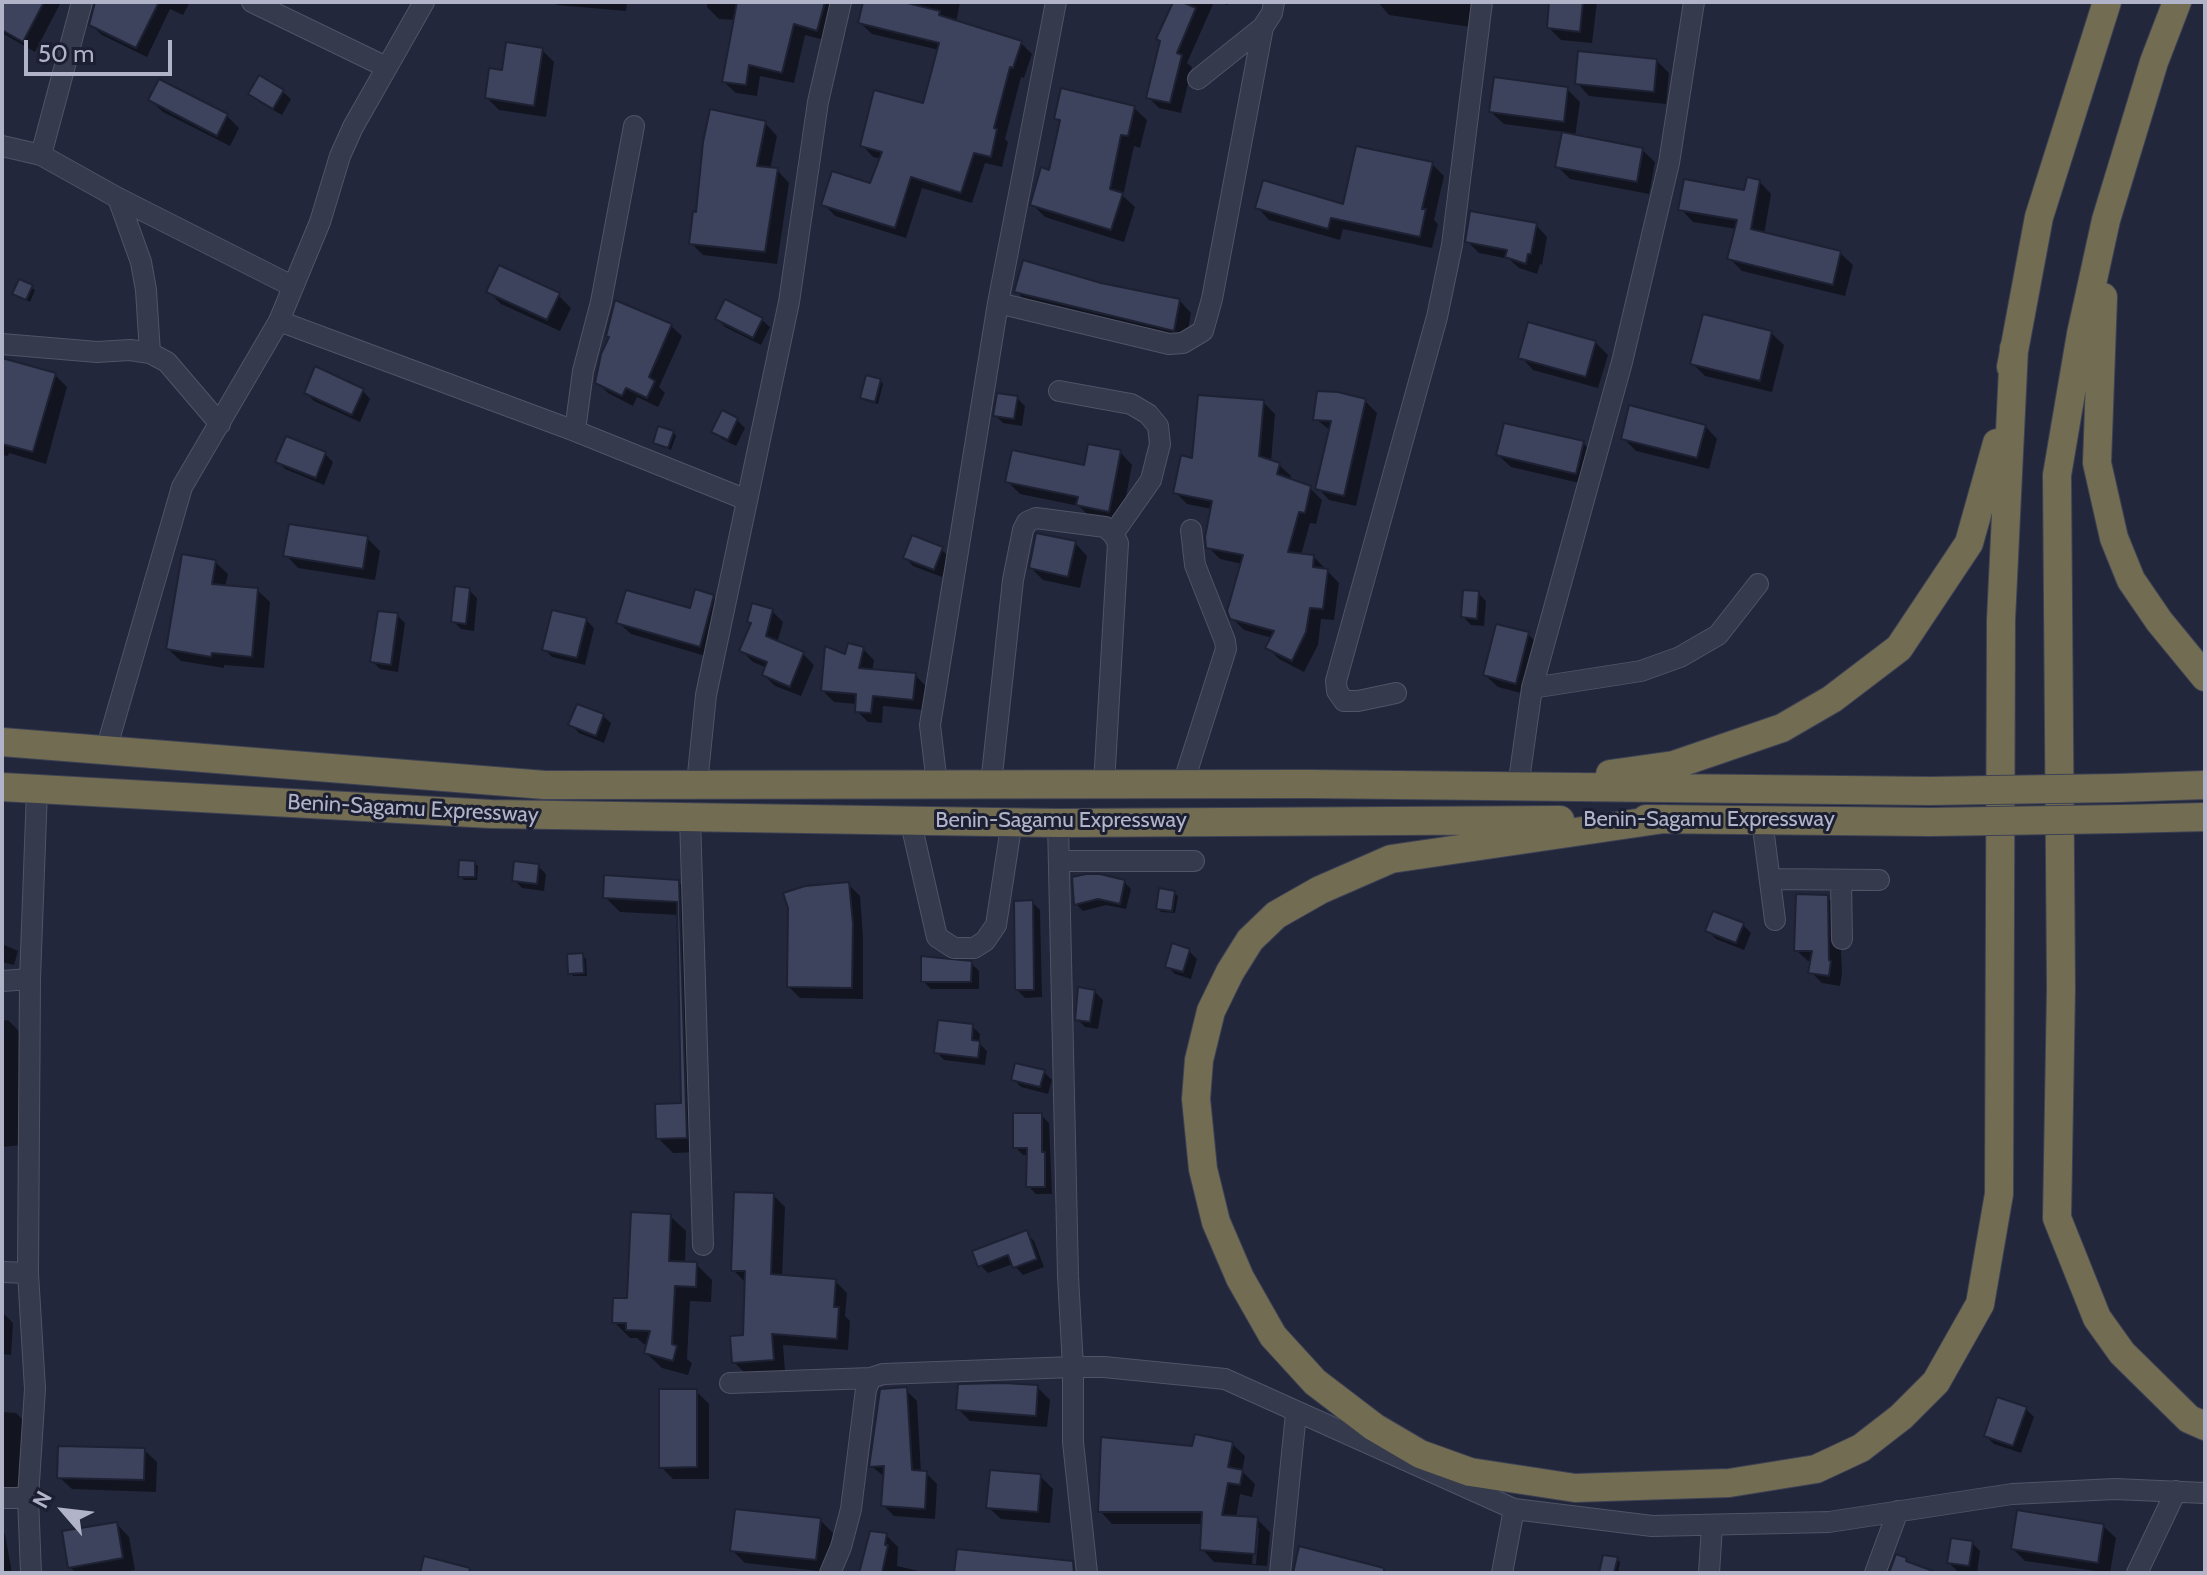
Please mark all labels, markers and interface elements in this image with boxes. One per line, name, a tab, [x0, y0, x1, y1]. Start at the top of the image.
scale bar	[28, 24, 176, 74]
text: 50 m	[38, 39, 94, 68]
street label: Benin-Sagamu Expressway	[287, 789, 539, 829]
street label: Benin-Sagamu Expressway	[1583, 807, 1835, 833]
street label: Benin-Sagamu Expressway	[935, 808, 1187, 834]
north arrow	[24, 1471, 104, 1551]
text: N	[27, 1486, 58, 1513]

